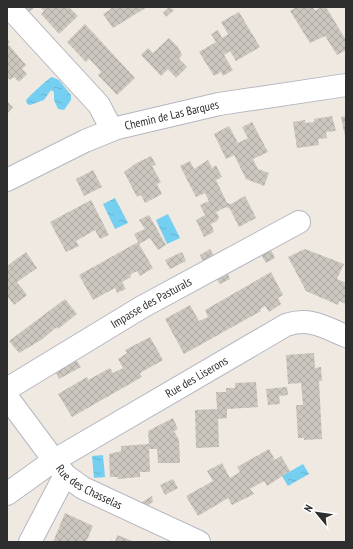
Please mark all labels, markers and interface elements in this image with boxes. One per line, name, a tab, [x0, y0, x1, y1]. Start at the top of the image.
street label: Chemin de Las Barques	[123, 96, 220, 133]
street label: Impasse des Pasturals	[108, 274, 194, 331]
street label: Rue des Liserons	[163, 353, 230, 401]
street label: Rue des Chasselas	[53, 461, 125, 512]
north arrow	[297, 493, 337, 533]
text: N	[301, 502, 316, 514]

